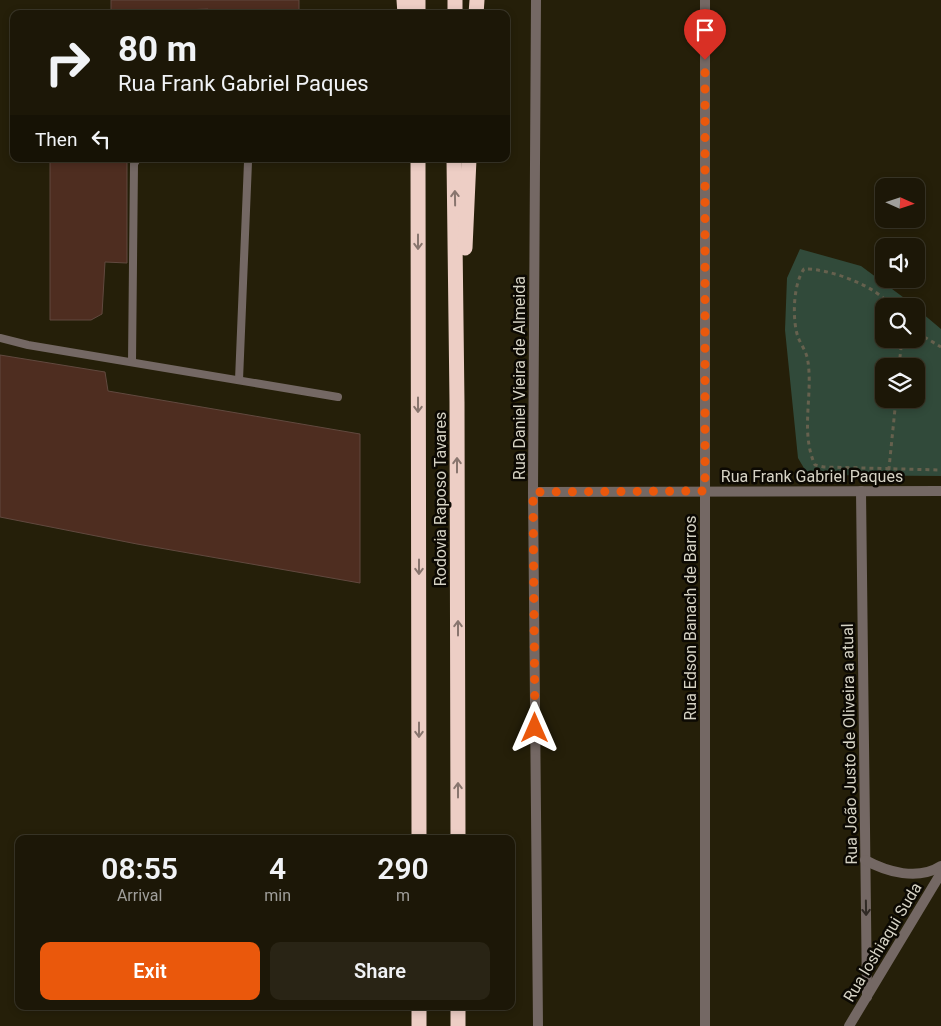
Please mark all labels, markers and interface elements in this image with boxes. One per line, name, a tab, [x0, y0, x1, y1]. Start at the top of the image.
pin	[684, 9, 726, 60]
icon: arrive	[691, 16, 719, 44]
text: 80 m	[118, 29, 197, 70]
icon: right	[35, 30, 100, 95]
text: Rua Frank Gabriel Paques	[118, 71, 369, 96]
icon: left	[87, 125, 115, 153]
text: Then	[35, 128, 77, 151]
north arrow	[875, 178, 925, 228]
map controls	[875, 178, 925, 408]
one-way arrow	[450, 190, 460, 206]
one-way arrow	[413, 234, 423, 250]
button: sound	[875, 238, 925, 288]
street label: Rua Daniel Vieira de Almeida	[510, 276, 529, 480]
button: search	[875, 298, 925, 348]
button: layers	[875, 358, 925, 408]
one-way arrow	[413, 396, 423, 413]
street label: Rodovia Raposo Tavares	[431, 412, 450, 586]
one-way arrow	[452, 457, 462, 474]
street label: Rua Frank Gabriel Paques	[721, 467, 903, 486]
street label: Rua Edson Banach de Barros	[681, 515, 700, 721]
one-way arrow	[414, 559, 424, 575]
one-way arrow	[453, 620, 463, 636]
street label: Rua João Justo de Oliveira a atual	[838, 623, 861, 865]
position arrow	[508, 701, 560, 753]
one-way arrow	[414, 722, 424, 738]
one-way arrow	[453, 782, 463, 798]
text: 08:55	[101, 851, 178, 886]
text: 4	[269, 851, 286, 886]
text: 290	[377, 851, 429, 886]
street label: Rua loshiaqui Suda	[839, 879, 926, 1005]
text: Arrival	[117, 886, 162, 905]
text: min	[264, 886, 291, 905]
text: m	[396, 886, 410, 905]
one-way arrow	[861, 900, 871, 916]
button: Exit	[40, 942, 260, 1000]
button: Share	[270, 942, 490, 1000]

